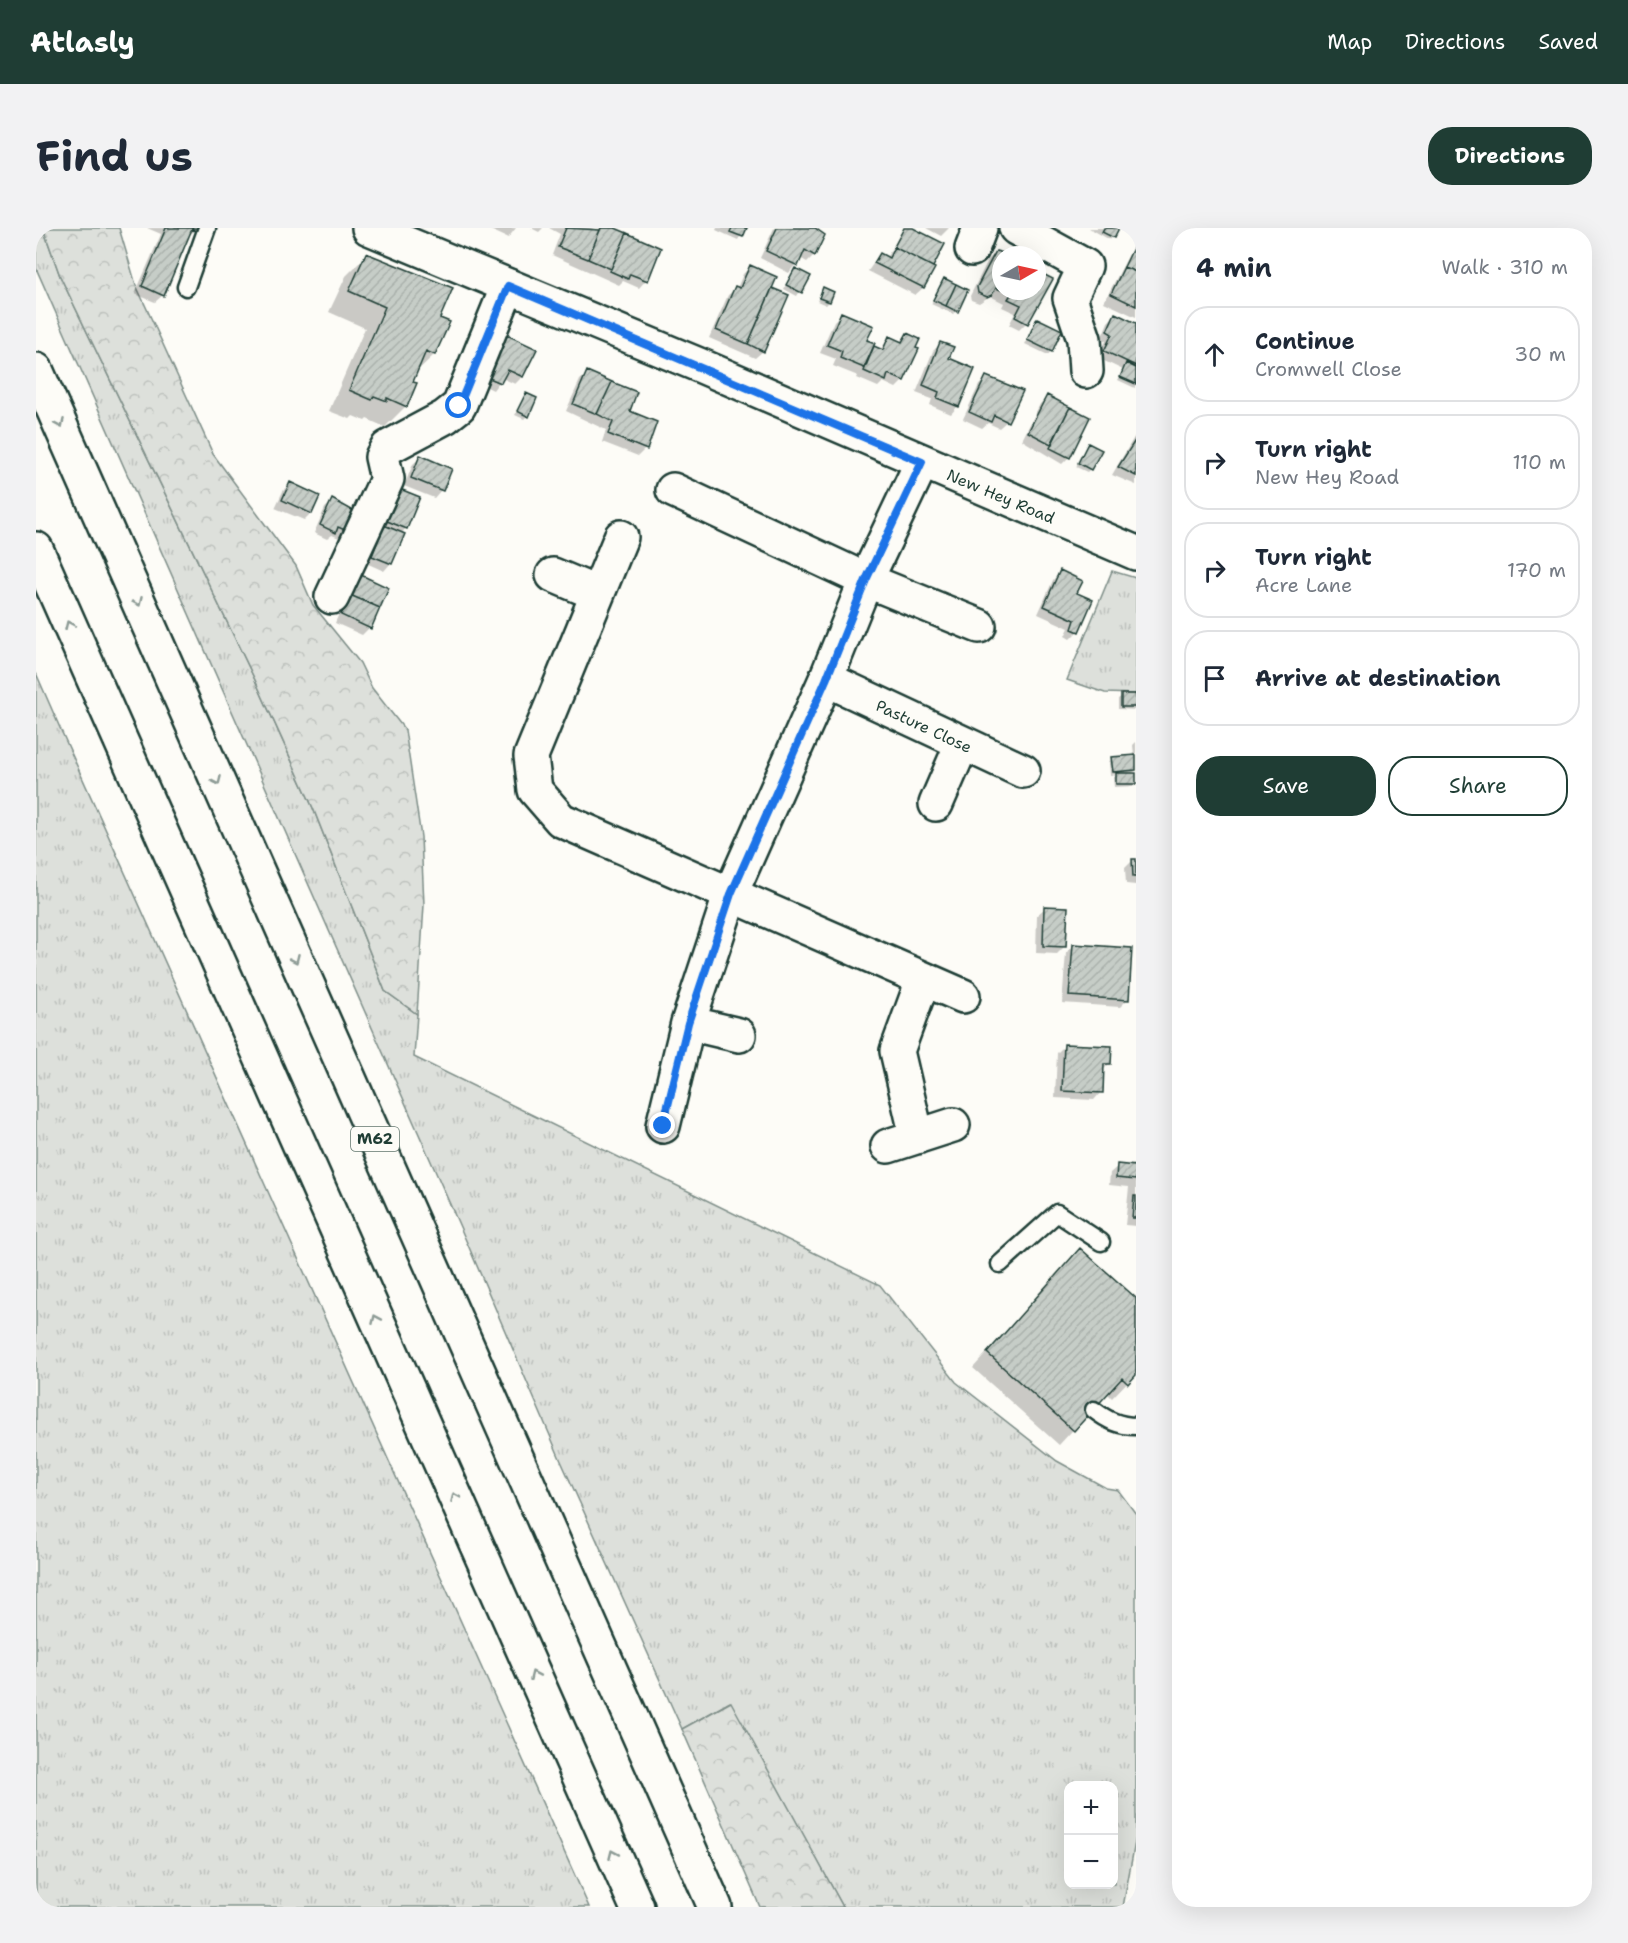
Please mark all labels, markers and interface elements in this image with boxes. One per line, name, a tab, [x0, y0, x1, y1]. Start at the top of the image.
text: Atlasly	[30, 23, 135, 61]
text: Map	[1327, 28, 1372, 56]
text: Directions	[1405, 28, 1505, 56]
text: Saved	[1538, 28, 1598, 56]
button: Directions	[1428, 127, 1592, 185]
text: Find us	[36, 128, 193, 184]
north arrow	[992, 246, 1046, 300]
text: 4 min	[1196, 250, 1272, 285]
text: Walk · 310 m	[1442, 254, 1568, 280]
text: Continue	[1255, 327, 1355, 356]
icon: ahead	[1198, 338, 1231, 371]
text: 30 m	[1514, 341, 1566, 367]
text: Cromwell Close	[1255, 356, 1402, 382]
route start	[445, 392, 471, 418]
one-way arrow	[52, 418, 64, 429]
text: Turn right	[1255, 435, 1372, 464]
icon: right	[1198, 446, 1231, 479]
text: 110 m	[1512, 449, 1566, 475]
street label: New Hey Road	[944, 464, 1058, 529]
text: New Hey Road	[1255, 464, 1399, 490]
text: Turn right	[1255, 543, 1372, 572]
icon: right	[1198, 554, 1231, 587]
text: 170 m	[1507, 557, 1566, 583]
text: Acre Lane	[1255, 572, 1352, 598]
one-way arrow	[131, 596, 143, 607]
one-way arrow	[65, 620, 77, 631]
icon: arrive	[1198, 662, 1231, 695]
text: Arrive at destination	[1255, 664, 1501, 693]
street label: Pasture Close	[872, 695, 975, 758]
button: Save	[1196, 756, 1376, 816]
button: Share	[1388, 756, 1568, 816]
one-way arrow	[209, 774, 221, 785]
one-way arrow	[288, 953, 300, 964]
route end	[649, 1112, 675, 1138]
road number: M62	[351, 1127, 399, 1151]
one-way arrow	[371, 1314, 383, 1325]
one-way arrow	[450, 1492, 462, 1503]
one-way arrow	[529, 1671, 541, 1682]
map controls	[1064, 1781, 1118, 1889]
button: +	[1064, 1781, 1118, 1835]
button: −	[1064, 1835, 1118, 1889]
one-way arrow	[609, 1849, 621, 1860]

